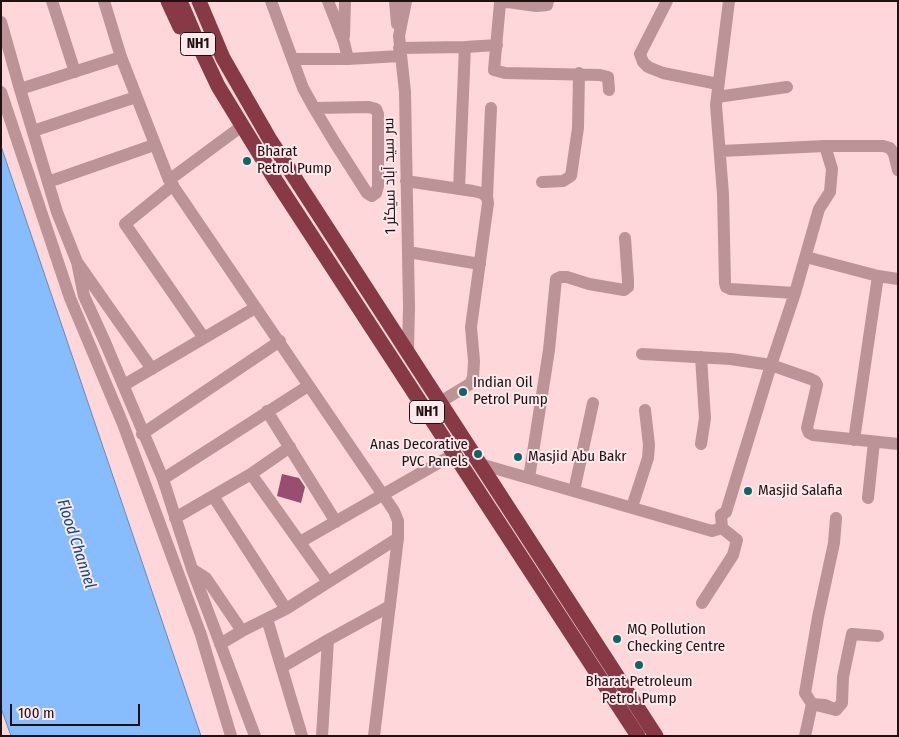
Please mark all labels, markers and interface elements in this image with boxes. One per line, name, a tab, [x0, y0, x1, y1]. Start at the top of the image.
road number: NH1	[180, 33, 216, 56]
street label: سر سید آباد سیکٹر 1	[380, 117, 400, 235]
place label: Bharat Petrol Pump	[257, 143, 332, 178]
marker: Bharat Petrol Pump	[241, 155, 253, 167]
place label: Indian Oil Petrol Pump	[473, 374, 548, 409]
marker: Indian Oil Petrol Pump	[457, 386, 469, 398]
road number: NH1	[410, 401, 444, 424]
place label: Anas Decorative PVC Panels	[370, 436, 468, 471]
marker: Anas Decorative PVC Panels	[472, 448, 484, 460]
place label: Masjid Abu Bakr	[528, 448, 626, 466]
marker: Masjid Abu Bakr	[512, 451, 524, 463]
place label: Masjid Salafia	[758, 482, 843, 500]
marker: Masjid Salafia	[742, 485, 754, 497]
water label: Flood Channel	[53, 497, 99, 591]
place label: MQ Pollution Checking Centre	[627, 621, 725, 656]
marker: MQ Pollution Checking Centre	[611, 633, 623, 645]
marker: Bharat Petroleum Petrol Pump	[633, 659, 645, 671]
place label: Bharat Petroleum Petrol Pump	[585, 673, 693, 708]
scale bar	[12, 694, 142, 726]
text: 100 m	[18, 704, 55, 722]

